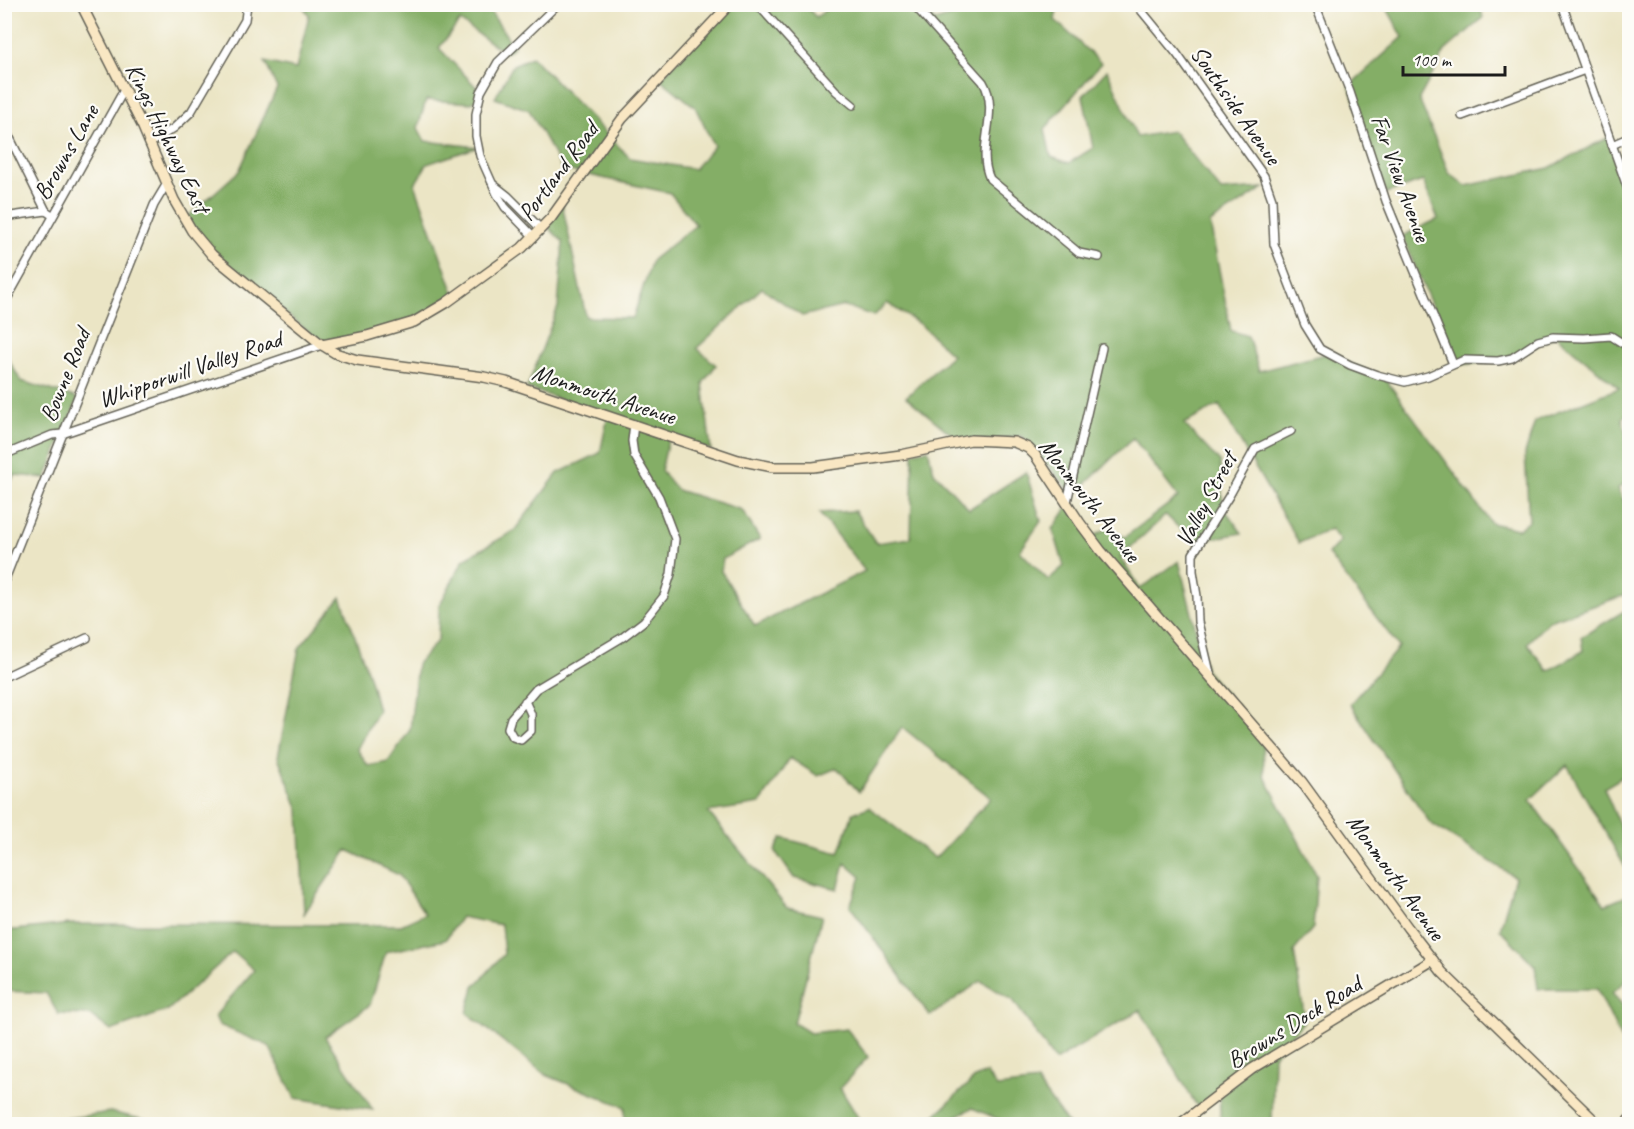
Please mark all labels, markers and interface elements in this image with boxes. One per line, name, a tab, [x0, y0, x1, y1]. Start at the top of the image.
scale bar	[1403, 39, 1505, 77]
street label: Southside Avenue	[1184, 40, 1289, 172]
text: 100 m	[1412, 49, 1453, 71]
street label: Kings Highway East	[119, 58, 219, 221]
street label: Browns Lane	[27, 97, 106, 205]
street label: Far View Avenue	[1364, 111, 1439, 248]
street label: Portland Road	[511, 113, 607, 226]
street label: Bowne Road	[33, 321, 99, 426]
street label: Whipporwill Valley Road	[94, 322, 289, 414]
street label: Monmouth Avenue	[529, 357, 681, 432]
street label: Monmouth Avenue	[1032, 432, 1149, 570]
street label: Valley Street	[1169, 444, 1245, 552]
street label: Monmouth Avenue	[1340, 808, 1453, 948]
street label: Browns Dock Road	[1221, 967, 1370, 1075]

